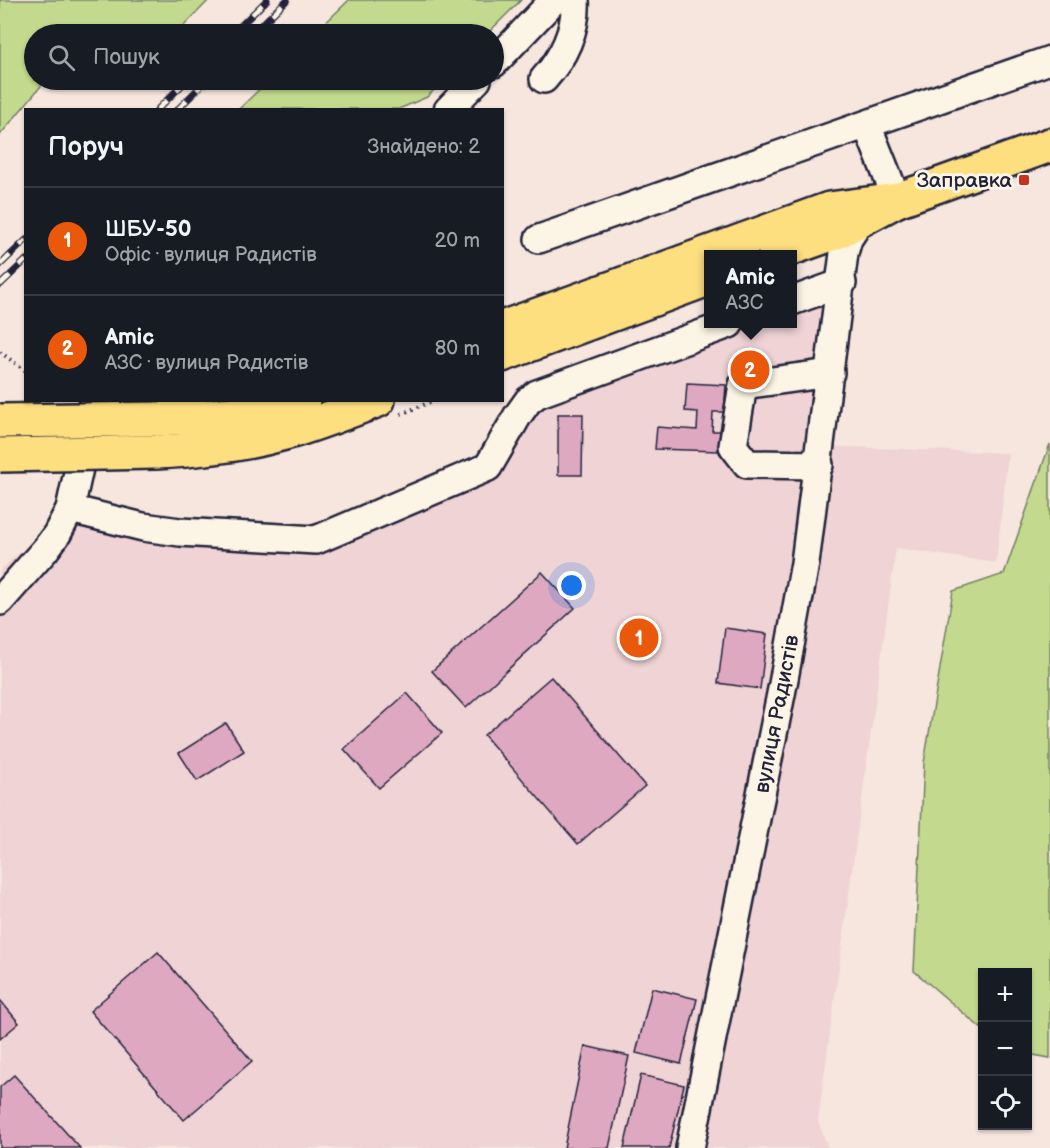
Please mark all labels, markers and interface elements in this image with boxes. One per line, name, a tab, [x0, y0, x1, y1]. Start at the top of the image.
search box	[24, 24, 504, 90]
icon: search	[45, 41, 78, 74]
text: Пошук	[93, 44, 160, 71]
text: Поруч	[48, 132, 124, 163]
text: Знайдено: 2	[367, 135, 480, 159]
place label: Заправка	[917, 168, 1013, 193]
marker: Заправка	[1017, 173, 1031, 187]
text: ШБУ-50	[105, 216, 191, 243]
text: 1	[63, 229, 72, 253]
text: 20 m	[435, 229, 480, 253]
text: Офіс · вулиця Радистів	[105, 243, 317, 267]
popup	[704, 250, 797, 328]
text: Amic	[726, 264, 775, 291]
text: АЗС	[726, 291, 763, 315]
text: Amic	[105, 324, 154, 351]
text: 2	[62, 337, 73, 361]
text: 80 m	[435, 337, 480, 361]
pin: 2	[730, 348, 770, 392]
text: АЗС · вулиця Радистів	[105, 351, 308, 375]
your location	[557, 571, 586, 600]
pin: 1	[620, 616, 658, 660]
street label: вулиця Радистів	[749, 633, 805, 795]
map controls	[978, 968, 1032, 1130]
button: +	[978, 968, 1032, 1022]
button: −	[978, 1022, 1032, 1076]
button: locate	[978, 1076, 1032, 1130]

